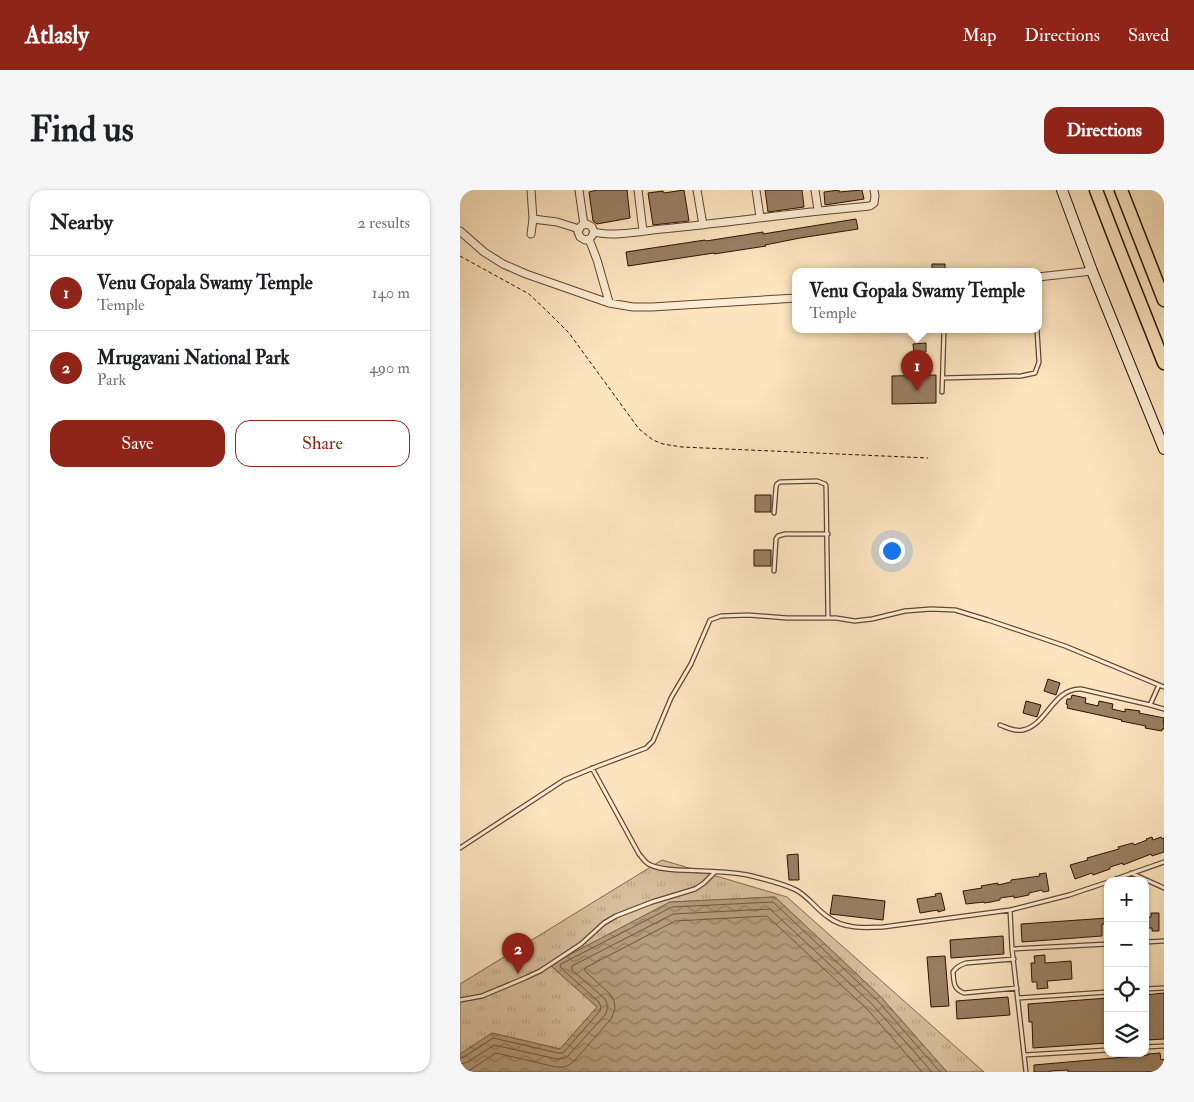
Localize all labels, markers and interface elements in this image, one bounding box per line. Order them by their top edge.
text: Atlasly [25,20,89,51]
text: Map [963,24,996,47]
text: Directions [1024,24,1100,47]
text: Saved [1128,24,1169,47]
button: Directions [1044,107,1164,154]
text: Find us [30,108,134,152]
text: Nearby [50,209,113,236]
text: 2 results [357,213,410,233]
popup [792,268,1042,333]
text: Venu Gopala Swamy Temple [97,271,313,295]
text: Venu Gopala Swamy Temple [809,279,1025,303]
text: 1 [63,283,69,303]
text: 140 m [372,283,410,303]
text: Temple [97,295,145,315]
text: Temple [809,303,857,323]
text: Mrugavani National Park [97,346,290,370]
pin: 1 [901,350,933,391]
text: 2 [62,358,70,378]
text: 490 m [369,358,410,378]
text: Park [97,370,126,390]
button: Save [50,420,225,467]
button: Share [235,420,410,467]
your location [879,538,905,564]
map controls [1104,877,1149,1057]
button: + [1104,877,1149,922]
button: − [1104,922,1149,967]
pin: 2 [502,933,534,974]
button: locate [1104,967,1149,1012]
button: layers [1104,1012,1149,1057]

